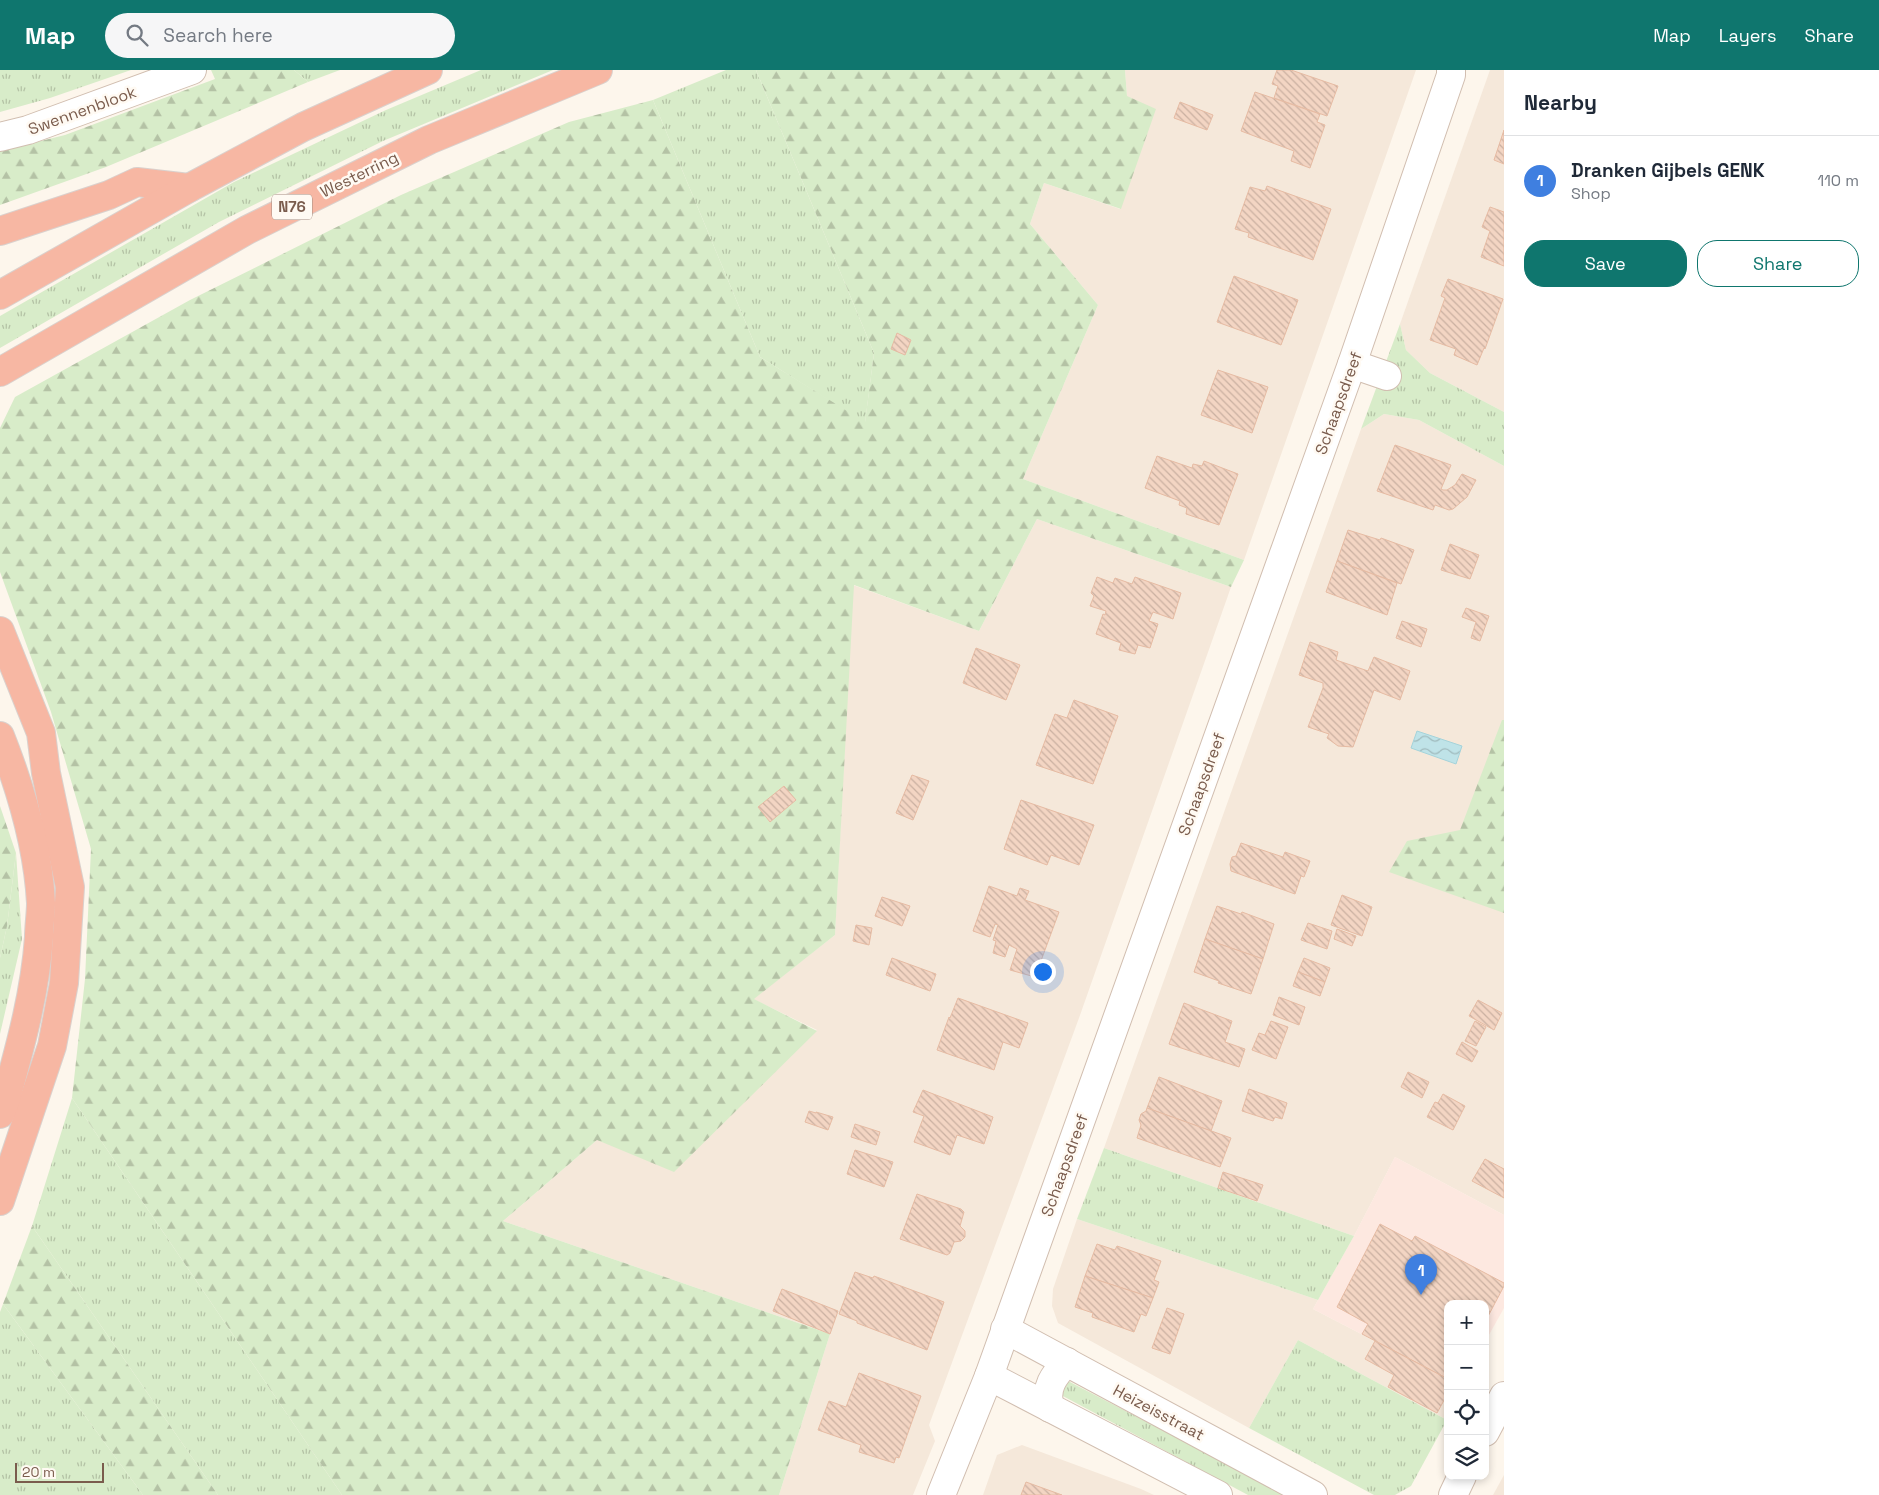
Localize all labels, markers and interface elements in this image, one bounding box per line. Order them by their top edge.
search box [105,13,455,58]
text: Map [25,20,75,51]
icon: search [123,21,151,49]
text: Search here [163,23,273,48]
text: Map [1653,24,1691,47]
text: Layers [1719,24,1776,47]
text: Share [1804,24,1854,47]
street label: Swennenblook [25,81,139,140]
text: Nearby [1524,89,1597,116]
street label: Westerring [317,147,402,202]
text: Dranken Gijbels GENK [1571,158,1765,183]
text: 1 [1536,170,1544,191]
text: 110 m [1817,170,1859,191]
text: Shop [1571,183,1611,204]
road number: N76 [272,194,312,220]
button: Save [1524,240,1687,287]
button: Share [1697,240,1859,287]
street label: Schaapsdreef [1310,349,1367,458]
street label: Schaapsdreef [1173,730,1230,839]
your location [1030,959,1056,985]
street label: Schaapsdreef [1036,1111,1093,1220]
pin: 1 [1405,1254,1437,1295]
map controls [1444,1300,1489,1480]
button: + [1444,1300,1489,1345]
button: − [1444,1345,1489,1390]
street label: Heizeisstraat [1110,1380,1208,1445]
button: locate [1444,1390,1489,1435]
button: layers [1444,1435,1489,1480]
scale bar [15,1460,104,1483]
text: 20 m [22,1463,55,1481]

